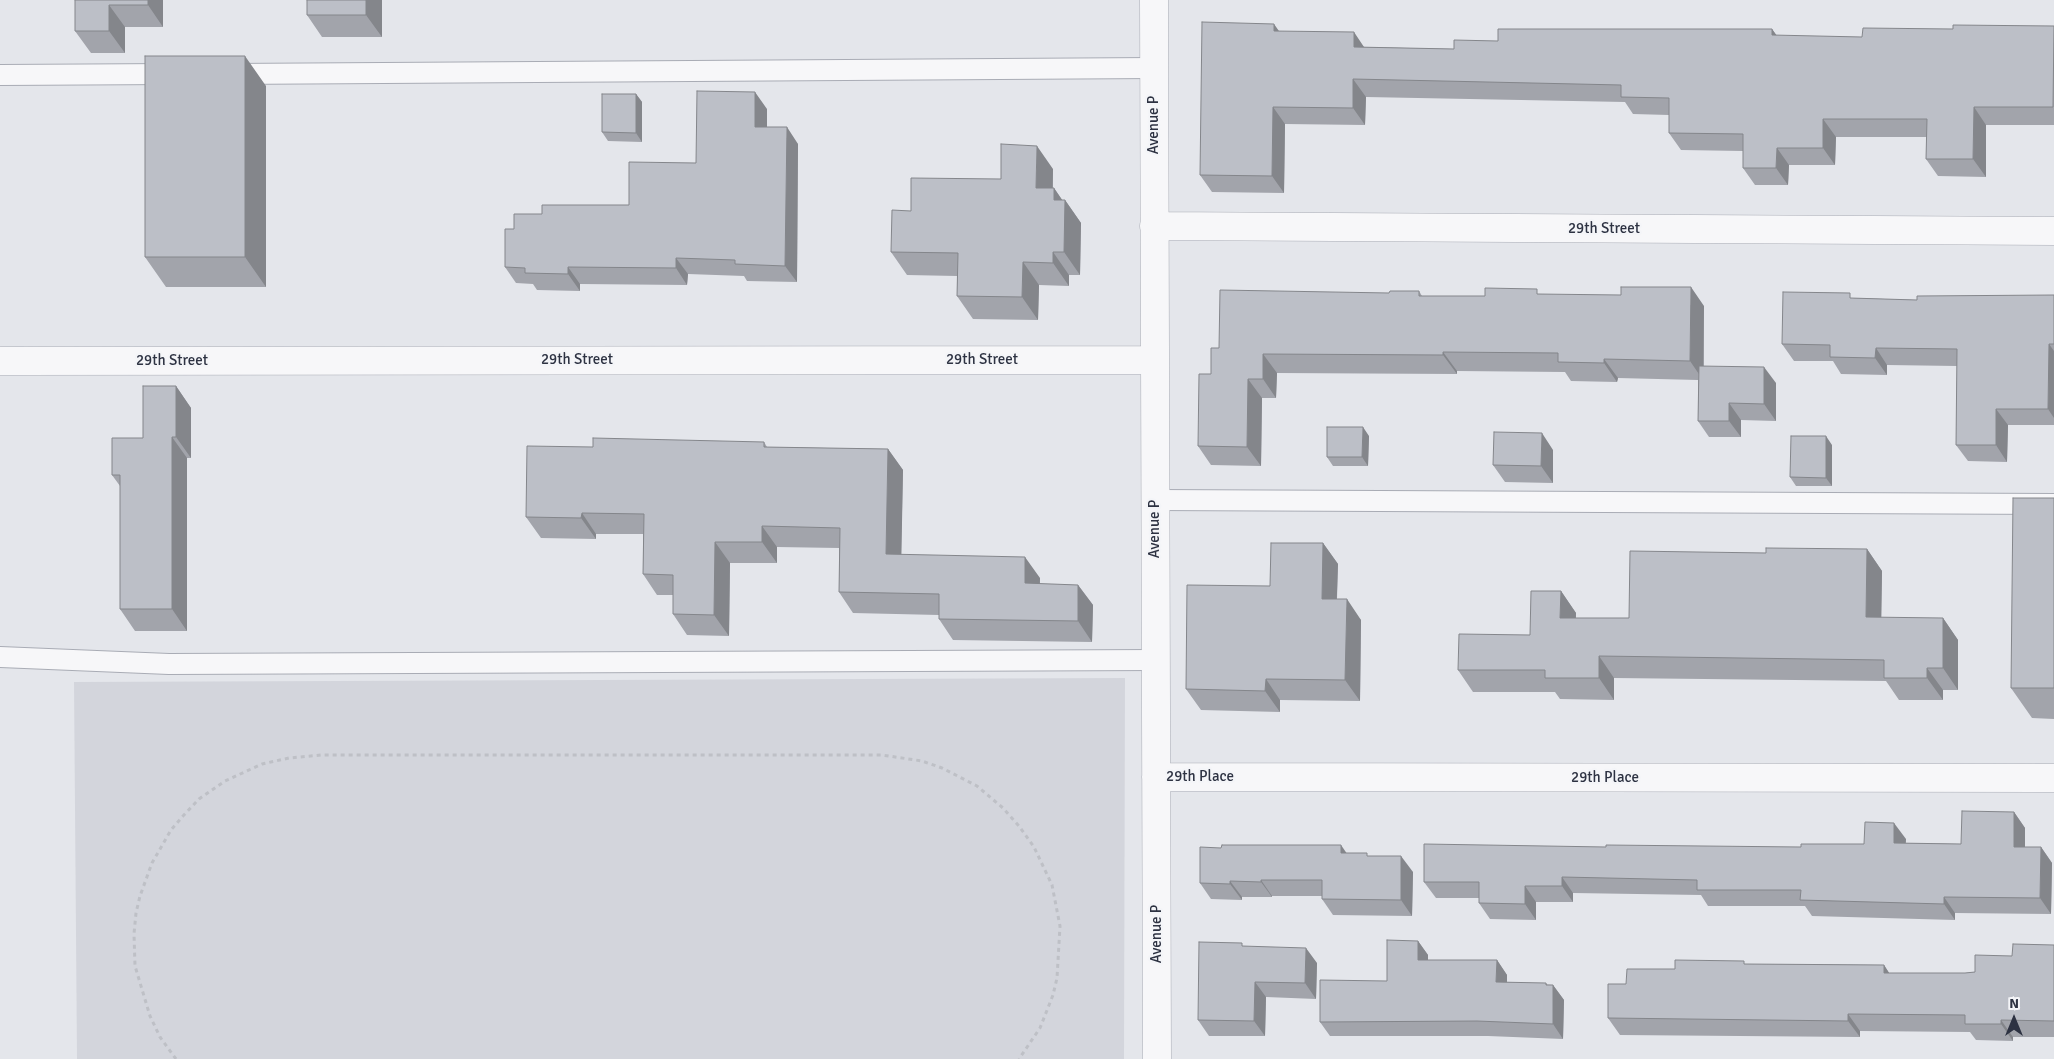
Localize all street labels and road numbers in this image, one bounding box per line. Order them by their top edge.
street label: Avenue P [1145,96,1163,154]
street label: 29th Street [1568,220,1640,238]
street label: 29th Street [541,351,613,369]
street label: 29th Street [946,351,1018,369]
street label: 29th Street [136,352,208,370]
street label: Avenue P [1146,500,1164,558]
street label: 29th Place [1166,768,1234,786]
street label: 29th Place [1571,769,1639,787]
street label: Avenue P [1148,905,1166,963]

